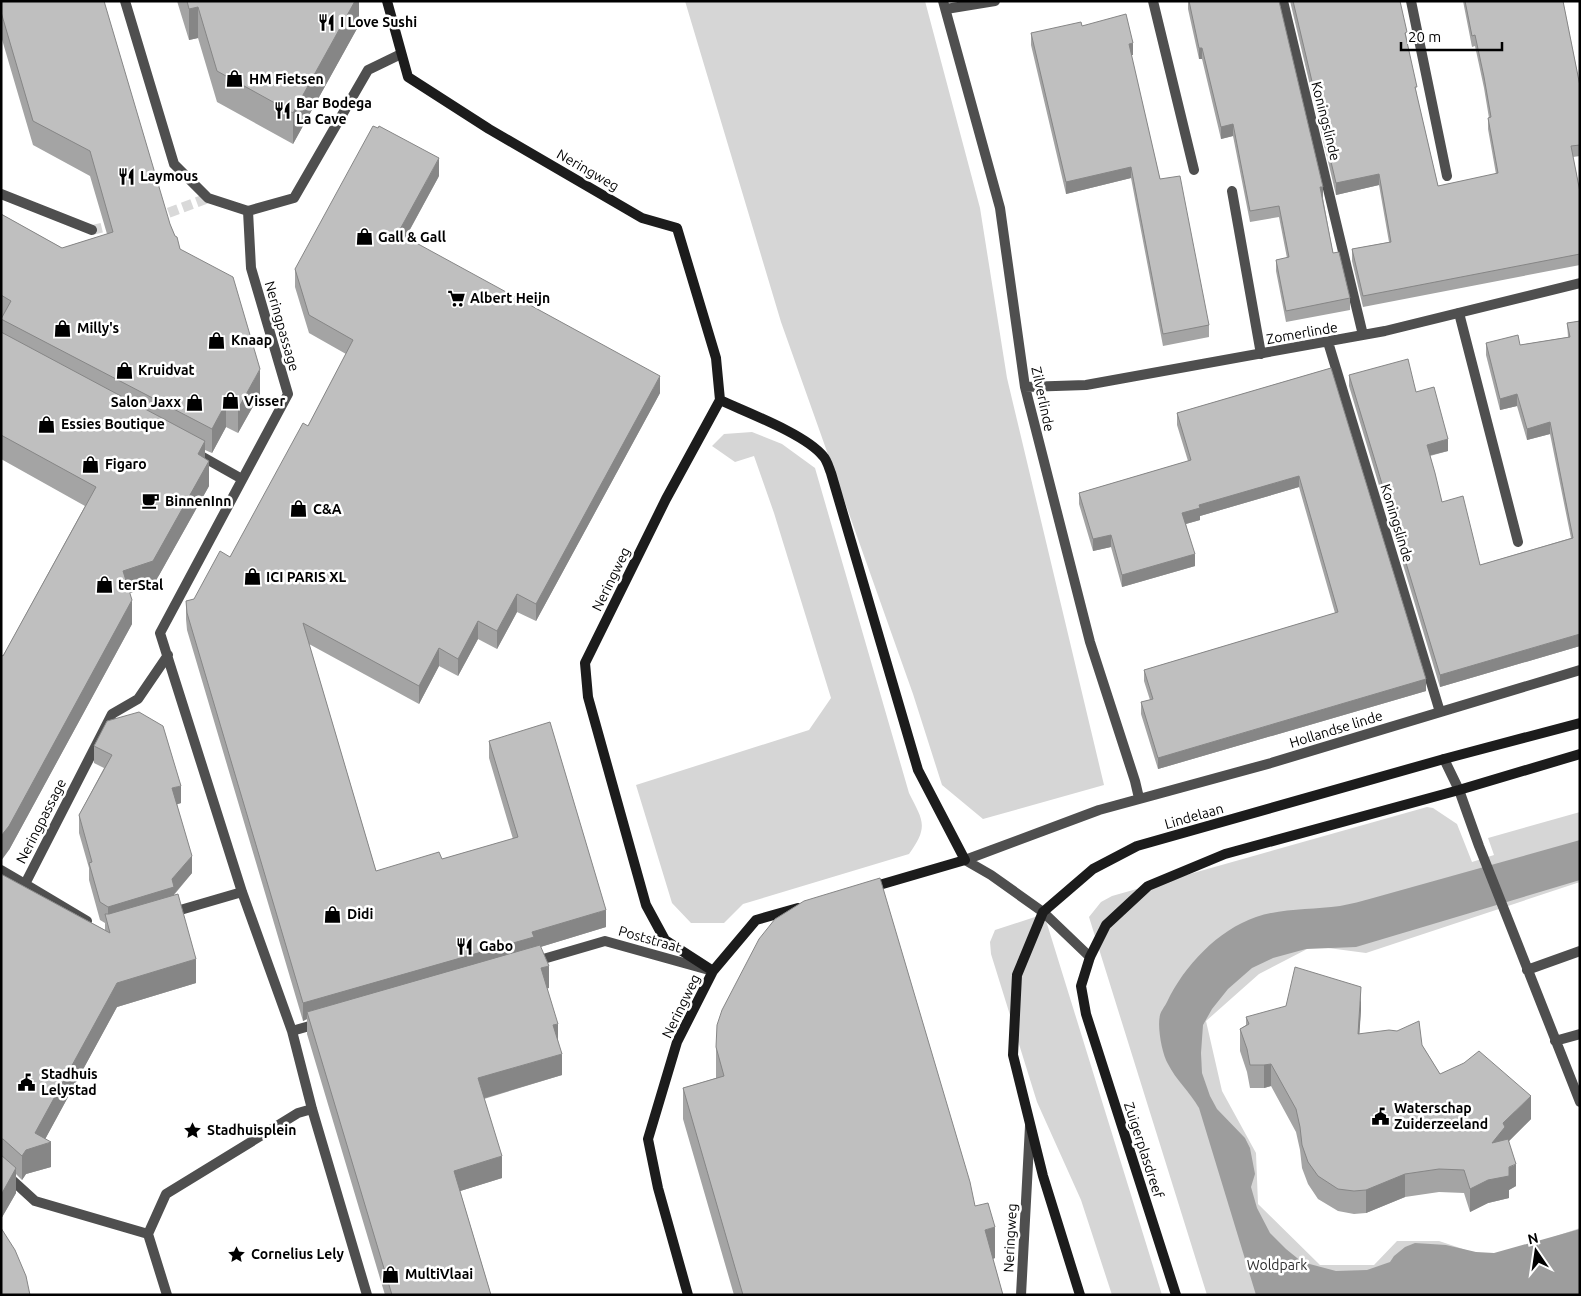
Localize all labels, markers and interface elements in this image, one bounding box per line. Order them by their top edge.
restaurant icon: I Love Sushi [316,12,336,32]
place label: I Love Sushi [340,14,417,30]
scale bar [1401,20,1502,52]
text: 20 m [1408,28,1441,45]
shop icon: HM Fietsen [225,69,245,89]
place label: HM Fietsen [249,71,324,87]
street label: Koningslinde [1308,80,1344,162]
place label: Bar Bodega La Cave [296,95,372,127]
restaurant icon: Bar Bodega La Cave [272,101,292,121]
street label: Neringweg [554,146,622,194]
restaurant icon: Laymous [116,166,136,186]
place label: Laymous [140,168,198,184]
shop icon: Gall & Gall [354,227,374,247]
place label: Gall & Gall [378,229,446,245]
street label: Neringpassage [261,279,303,373]
supermarket icon: Albert Heijn [446,288,466,308]
place label: Albert Heijn [470,290,550,306]
shop icon: Milly's [53,318,73,338]
street label: Zomerlinde [1265,319,1339,347]
place label: Milly's [77,320,120,336]
shop icon: Knaap [207,330,227,350]
place label: Knaap [231,332,272,348]
shop icon: Kruidvat [114,360,134,380]
place label: Kruidvat [138,362,195,378]
street label: Zilverlinde [1028,365,1058,433]
shop icon: Visser [220,391,240,411]
shop icon: Salon Jaxx [185,392,205,412]
place label: Visser [244,393,285,409]
place label: Salon Jaxx [111,394,181,410]
shop icon: Essies Boutique [37,414,57,434]
place label: Essies Boutique [61,416,165,432]
shop icon: Figaro [81,454,101,474]
place label: Figaro [105,456,147,472]
street label: Koningslinde [1378,482,1416,564]
cafe icon: BinnenInn [141,491,161,511]
place label: BinnenInn [165,493,231,509]
shop icon: C&A [289,499,309,519]
place label: C&A [313,501,342,517]
street label: Neringweg [589,544,633,614]
shop icon: ICI PARIS XL [242,567,262,587]
place label: ICI PARIS XL [266,569,346,585]
shop icon: terStal [94,575,114,595]
place label: terStal [118,577,163,593]
street label: Hollandse linde [1287,707,1385,751]
street label: Neringpassage [13,776,69,866]
street label: Lindelaan [1163,800,1225,832]
shop icon: Didi [323,904,343,924]
place label: Didi [347,906,373,922]
street label: Poststraat [617,922,684,956]
restaurant icon: Gabo [455,936,475,956]
place label: Gabo [479,938,513,954]
street label: Neringweg [659,971,703,1041]
place label: Stadhuis Lelystad [41,1066,98,1098]
public building icon: Stadhuis Lelystad [17,1072,37,1092]
street label: Zuigerplasdreef [1121,1100,1167,1201]
place label: Waterschap Zuiderzeeland [1394,1100,1488,1132]
public building icon: Waterschap Zuiderzeeland [1370,1106,1390,1126]
place icon: Stadhuisplein [183,1120,203,1140]
place label: Stadhuisplein [207,1122,296,1138]
street label: Neringweg [1000,1203,1020,1273]
north arrow [1511,1226,1561,1276]
text: N [1526,1229,1540,1247]
place icon: Cornelius Lely [227,1244,247,1264]
place label: Cornelius Lely [251,1246,344,1262]
park label: Woldpark [1247,1257,1307,1273]
shop icon: MultiVlaai [381,1264,401,1284]
place label: MultiVlaai [405,1266,473,1282]

